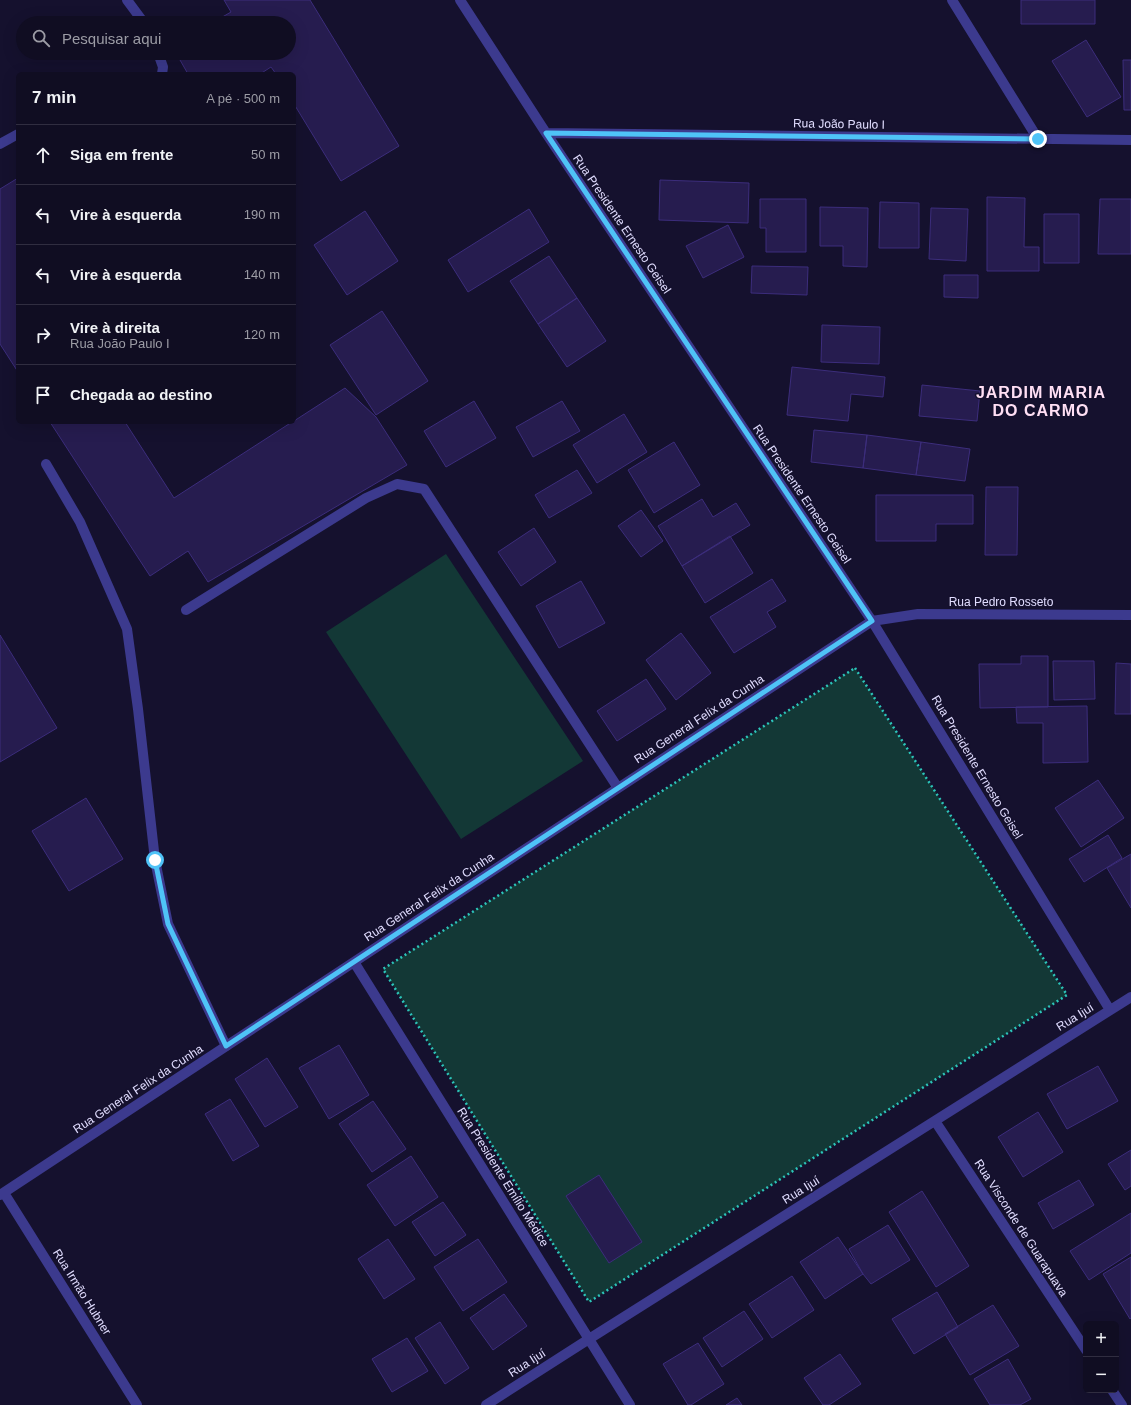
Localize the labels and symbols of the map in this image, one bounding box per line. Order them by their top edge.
street label: Rua João Paulo I [793,116,885,132]
route end [1029,130,1047,148]
street label: Rua Presidente Ernesto Geisel [570,152,674,296]
district label: JARDIM MARIA DO CARMO [976,384,1106,419]
street label: Rua Presidente Ernesto Geisel [750,422,854,566]
street label: Rua Pedro Rosseto [949,595,1054,609]
street label: Rua General Felix da Cunha [631,672,767,766]
street label: Rua Presidente Ernesto Geisel [929,693,1025,841]
street label: Rua General Felix da Cunha [361,850,497,944]
route start [146,851,164,869]
street label: Rua Ijuí [1054,1000,1097,1034]
street label: Rua General Felix da Cunha [70,1042,206,1136]
street label: Rua Presidente Emílio Médice [454,1105,552,1249]
street label: Rua Visconde de Guarapuava [971,1157,1071,1299]
street label: Rua Ijuí [780,1173,823,1207]
street label: Rua Irmão Hubner [50,1246,114,1338]
street label: Rua Ijuí [506,1346,549,1380]

